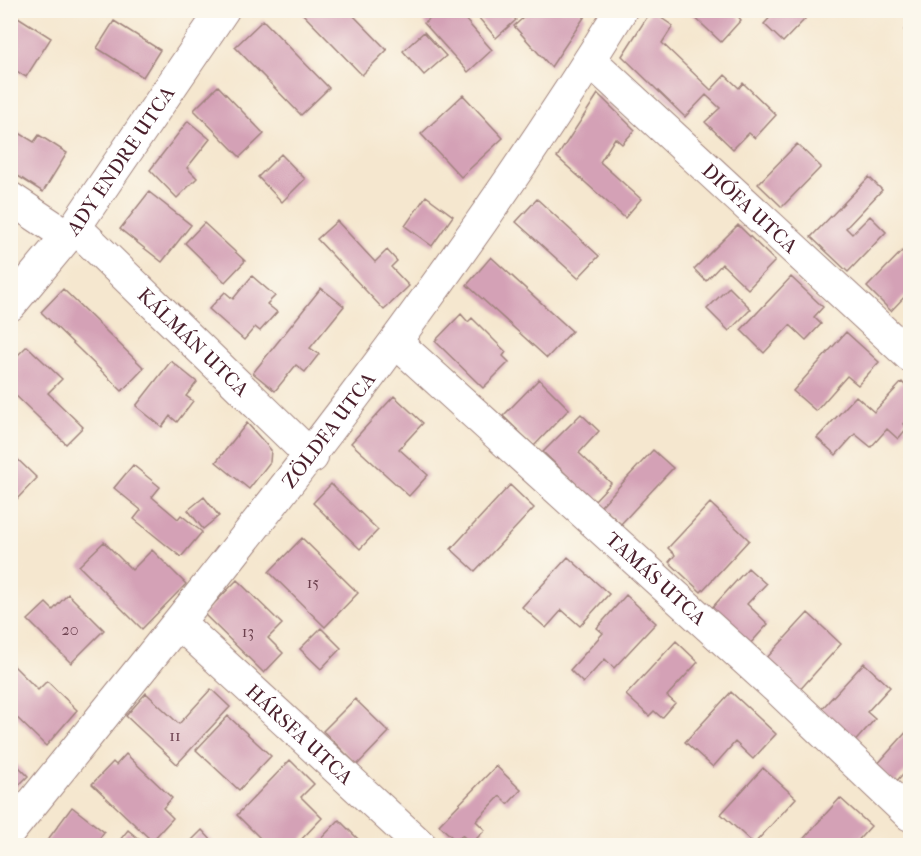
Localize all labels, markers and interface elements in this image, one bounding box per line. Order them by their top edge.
street label: ADY ENDRE UTCA [62,81,180,241]
street label: DIÓFA UTCA [697,159,803,259]
street label: KÁLMÁN UTCA [133,283,254,402]
street label: ZÖLDFA UTCA [277,367,381,493]
street label: TAMÁS UTCA [601,527,711,631]
house number: 15 [307,573,319,592]
house number: 20 [61,620,79,639]
house number: 13 [242,622,254,641]
street label: HÁRSFA UTCA [241,680,358,790]
house number: 11 [169,726,181,745]

